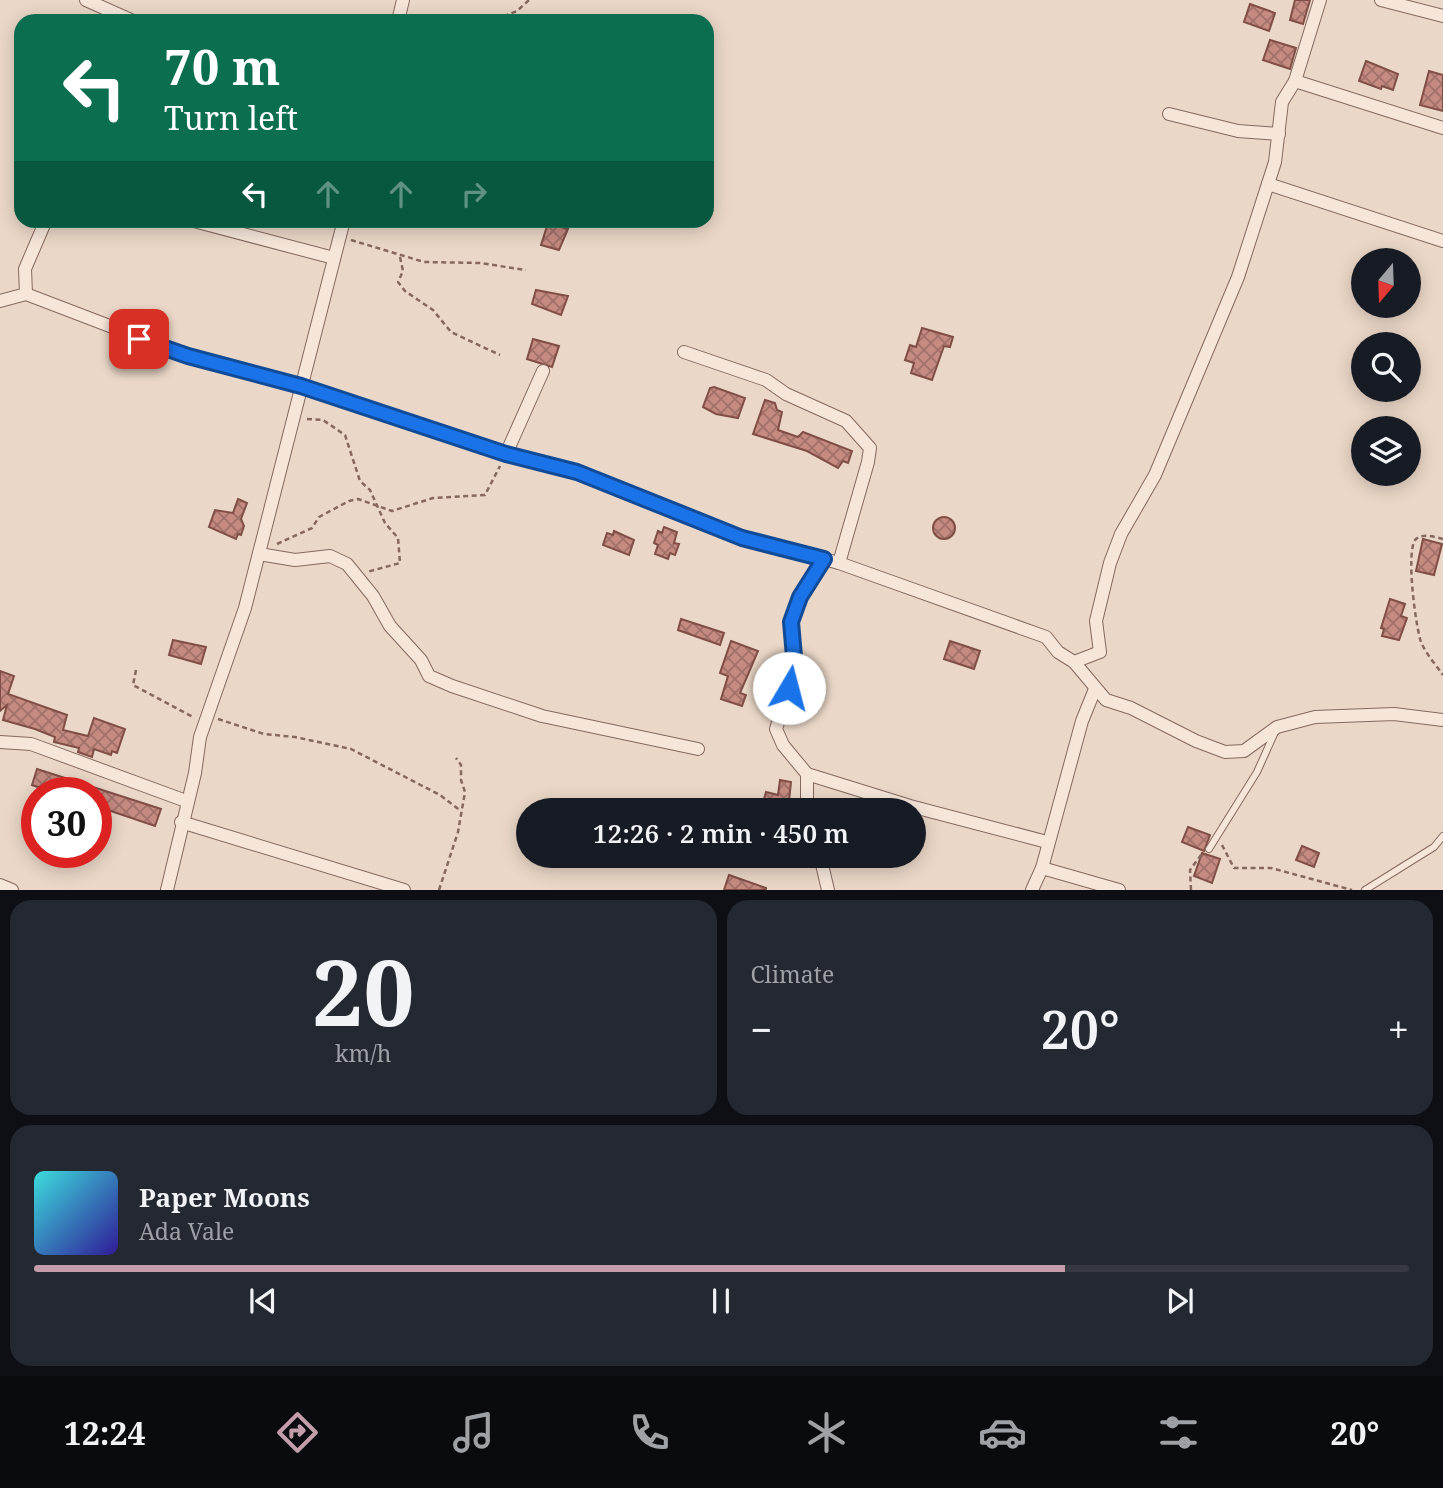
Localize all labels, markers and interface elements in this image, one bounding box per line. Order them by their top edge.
text: 70 m [164,33,280,99]
icon: left [49,42,140,133]
text: Turn left [164,96,298,139]
icon: left [236,175,274,213]
icon: ahead [309,175,347,213]
icon: ahead [382,175,420,213]
icon: right [455,175,493,213]
north arrow [1351,248,1421,318]
map controls [1351,248,1421,486]
pin [109,309,169,369]
icon: arrive [120,320,158,358]
button: search [1351,332,1421,402]
button: layers [1351,416,1421,486]
position arrow [752,651,826,725]
speed limit sign: 30 [21,777,112,868]
text: 12:26 · 2 min · 450 m [593,815,849,851]
text: 20 [312,929,415,1053]
text: Climate [751,958,834,990]
text: 20° [1040,993,1120,1064]
text: − [751,1003,773,1055]
text: + [1388,1003,1409,1055]
text: km/h [335,1037,391,1069]
text: Paper Moons [139,1179,310,1215]
text: Ada Vale [139,1215,234,1247]
icon: previous [244,1282,282,1320]
icon: pause [702,1282,740,1320]
icon: next [1161,1282,1199,1320]
icon: directions [273,1408,322,1457]
icon: music [449,1408,498,1457]
icon: phone [625,1408,674,1457]
icon: climate [802,1408,851,1457]
icon: car [978,1408,1027,1457]
icon: filters [1154,1408,1203,1457]
text: 12:24 [64,1411,146,1454]
text: 20° [1330,1411,1379,1454]

